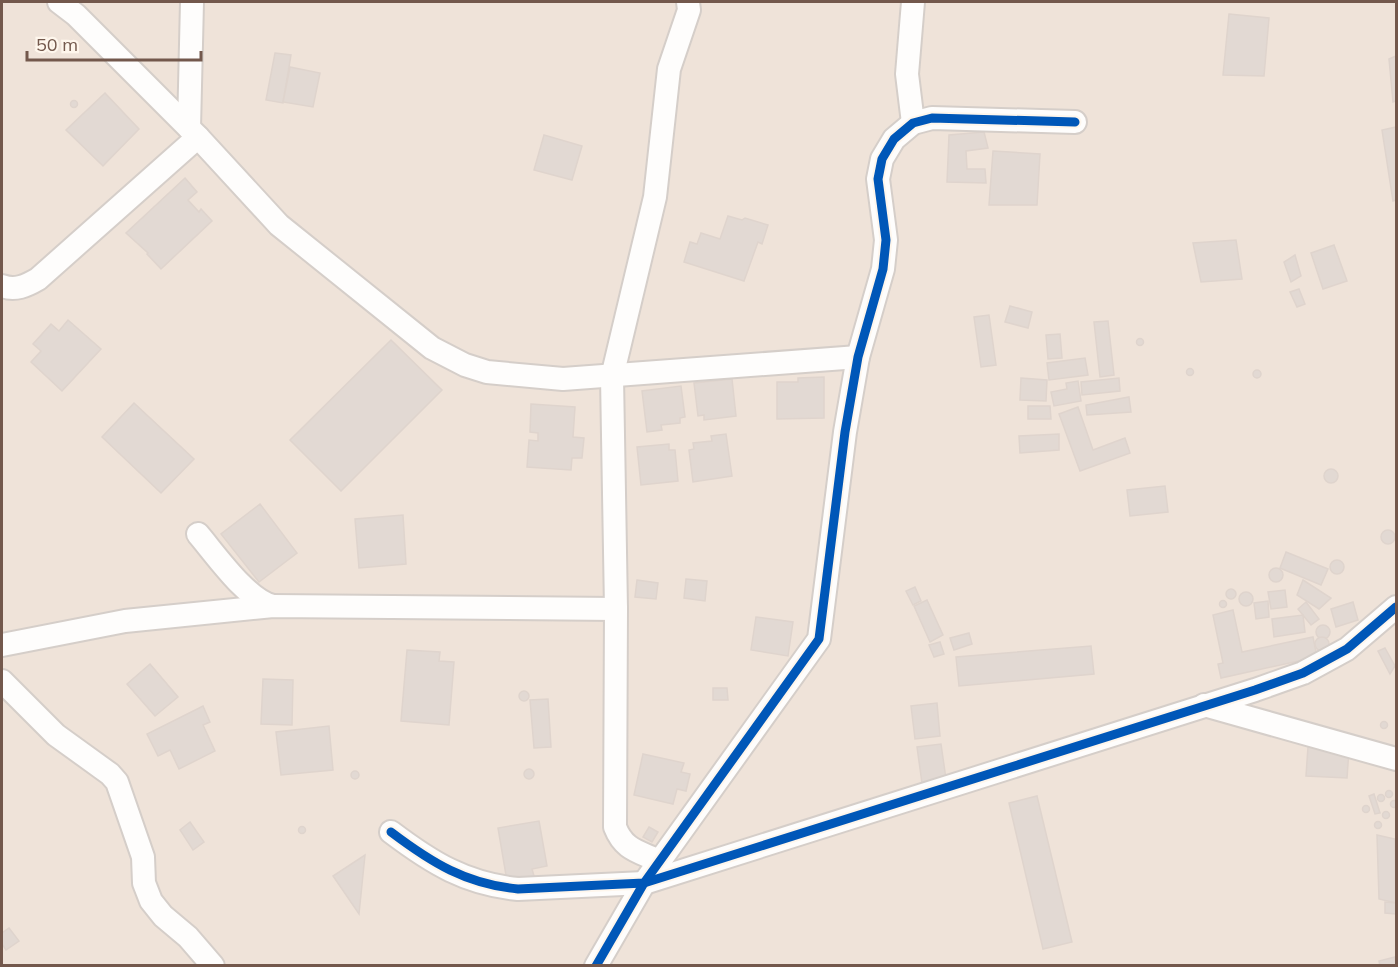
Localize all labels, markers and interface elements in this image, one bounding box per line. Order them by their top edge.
scale bar [27,24,201,62]
text: 50 m [36,33,78,56]

